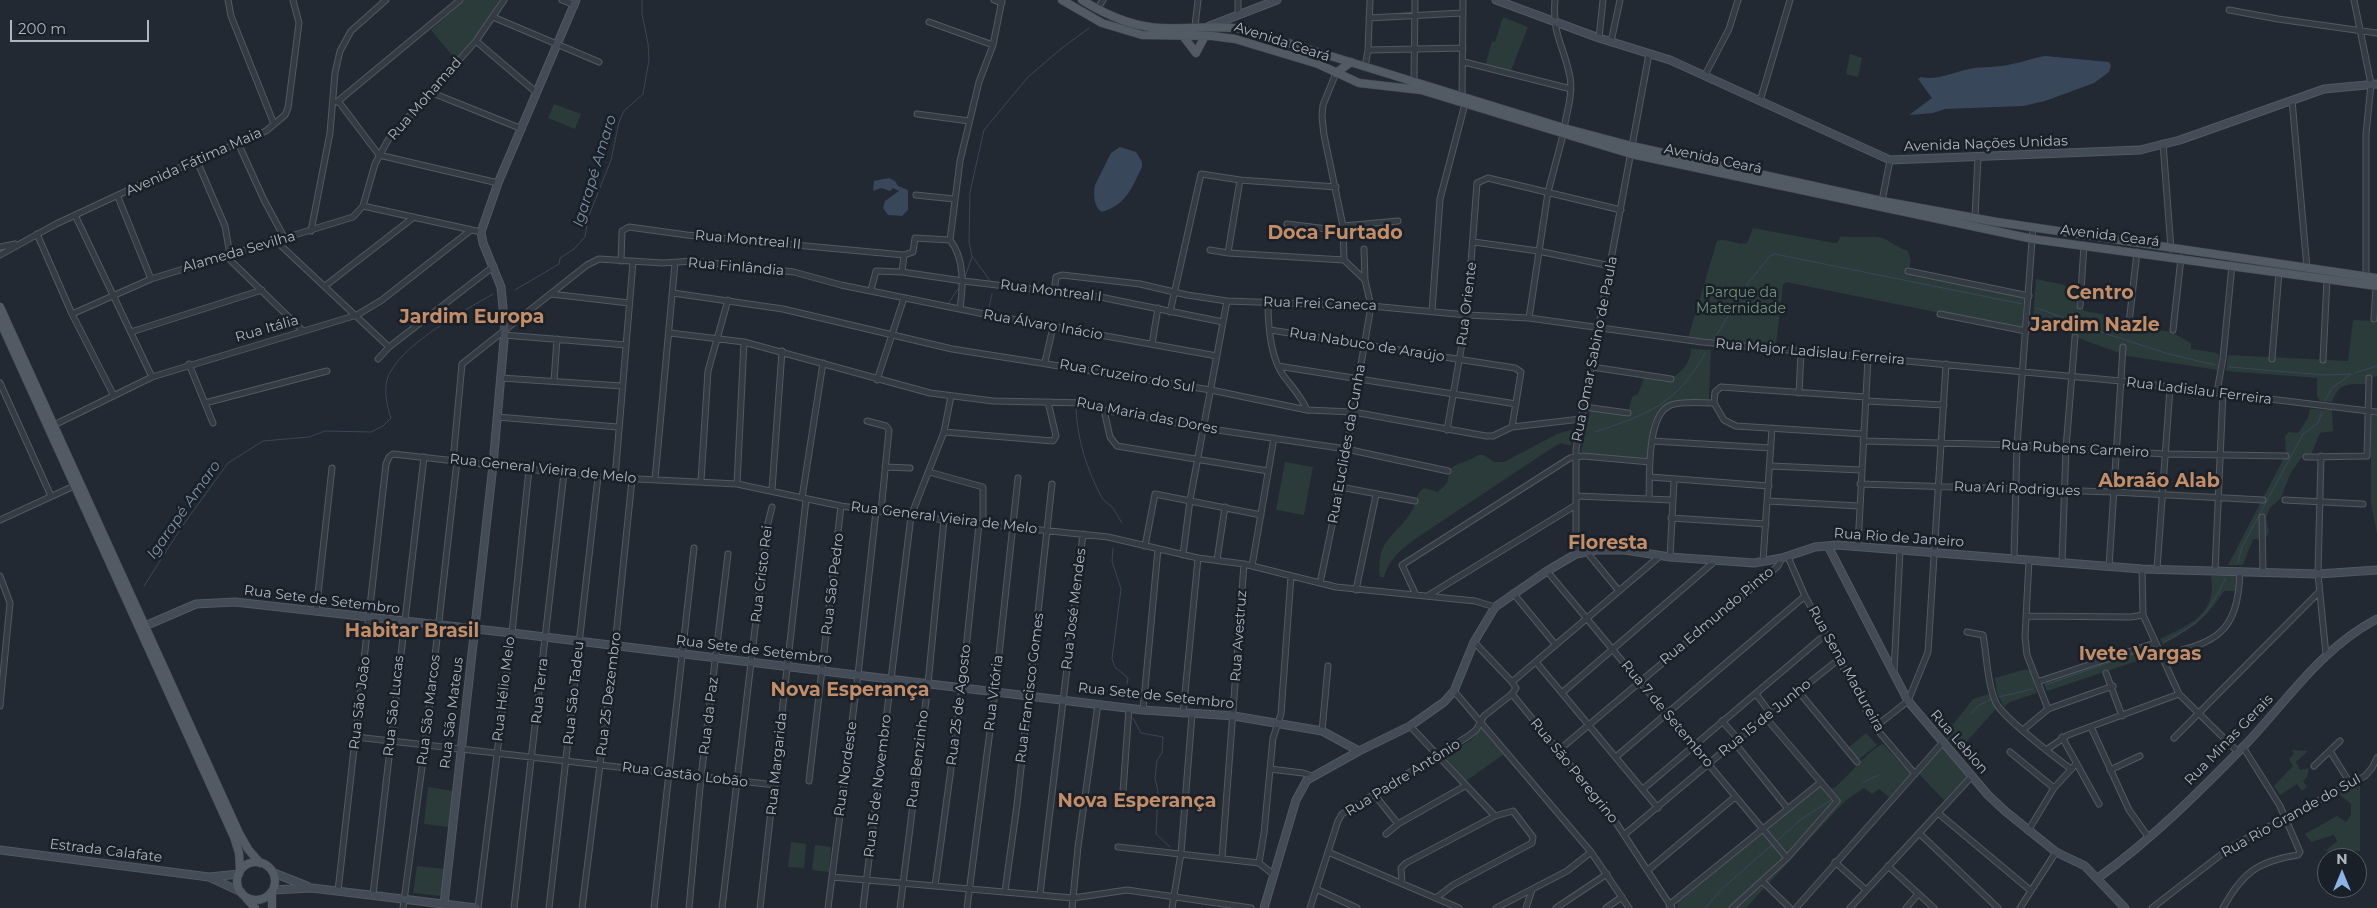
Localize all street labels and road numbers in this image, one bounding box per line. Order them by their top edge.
street label: Avenida Ceará [1232,19,1332,65]
street label: Rua Mohamad [385,54,465,144]
street label: Avenida Fátima Maia [123,124,265,200]
street label: Avenida Nações Unidas [1904,133,2068,155]
street label: Avenida Ceará [1663,140,1763,178]
street label: Avenida Ceará [2060,222,2160,250]
street label: Rua Montreal II [694,227,802,253]
street label: Alameda Sevilha [181,228,297,276]
street label: Rua Finlândia [687,254,785,280]
street label: Rua Omar Sabino de Paula [1569,255,1621,443]
street label: Rua Oriente [1454,261,1480,347]
street label: Rua Montreal I [999,276,1103,306]
street label: Rua Frei Caneca [1263,294,1377,314]
street label: Rua Álvaro Inácio [982,306,1104,344]
street label: Rua Itália [233,312,301,346]
street label: Rua Nabuco de Araújo [1288,324,1446,366]
street label: Rua Major Ladislau Ferreira [1715,335,1905,369]
street label: Rua Cruzeiro do Sul [1058,356,1196,396]
street label: Rua Euclides da Cunha [1325,363,1369,525]
street label: Rua Ladislau Ferreira [2125,374,2273,408]
street label: Rua Maria das Dores [1075,394,1219,438]
street label: Rua Rubens Carneiro [2000,437,2150,461]
street label: Rua General Vieira de Melo [449,451,637,487]
street label: Rua Ari Rodrigues [1954,478,2080,500]
street label: Rua General Vieira de Melo [850,498,1038,538]
street label: Rua Cristo Rei [748,524,776,624]
street label: Rua Rio de Janeiro [1833,525,1965,551]
street label: Rua São Pedro [818,532,848,636]
street label: Rua José Mendes [1058,547,1090,671]
street label: Rua Edmundo Pinto [1657,563,1777,669]
street label: Rua Sete de Setembro [243,582,401,618]
street label: Rua Avestruz [1227,590,1251,682]
street label: Rua Sena Madureira [1804,603,1888,735]
street label: Rua Francisco Gomes [1012,612,1048,764]
street label: Rua 25 Dezembro [593,631,625,757]
street label: Rua Sete de Setembro [675,632,833,668]
street label: Rua Hélio Melo [489,636,519,742]
street label: Rua São Tadeu [560,640,588,746]
street label: Rua 25 de Agosto [943,643,975,767]
street label: Rua São Marcos [414,654,444,766]
street label: Rua Vitória [981,654,1007,732]
street label: Rua São Lucas [380,655,408,757]
street label: Rua São João [346,656,374,750]
street label: Rua São Mateus [437,656,467,770]
street label: Rua Terra [528,657,552,725]
street label: Rua 7 de Setembro [1617,657,1717,771]
street label: Rua da Paz [696,676,722,756]
street label: Rua 15 de Junho [1715,676,1815,760]
street label: Rua Sete de Setembro [1077,679,1235,713]
street label: Rua Minas Gerais [2181,691,2277,789]
street label: Rua Leblon [1927,706,1991,778]
street label: Rua Benzinho [904,709,932,809]
street label: Rua Margarida [763,712,791,816]
street label: Rua 15 de Novembro [861,713,895,859]
street label: Rua São Peregrino [1527,715,1621,827]
street label: Rua Nordeste [831,720,861,818]
street label: Rua Padre Antônio [1342,736,1464,820]
street label: Rua Gastão Lobão [621,759,749,791]
street label: Rua Rio Grande do Sul [2218,771,2364,861]
street label: Estrada Calafate [49,836,163,866]

